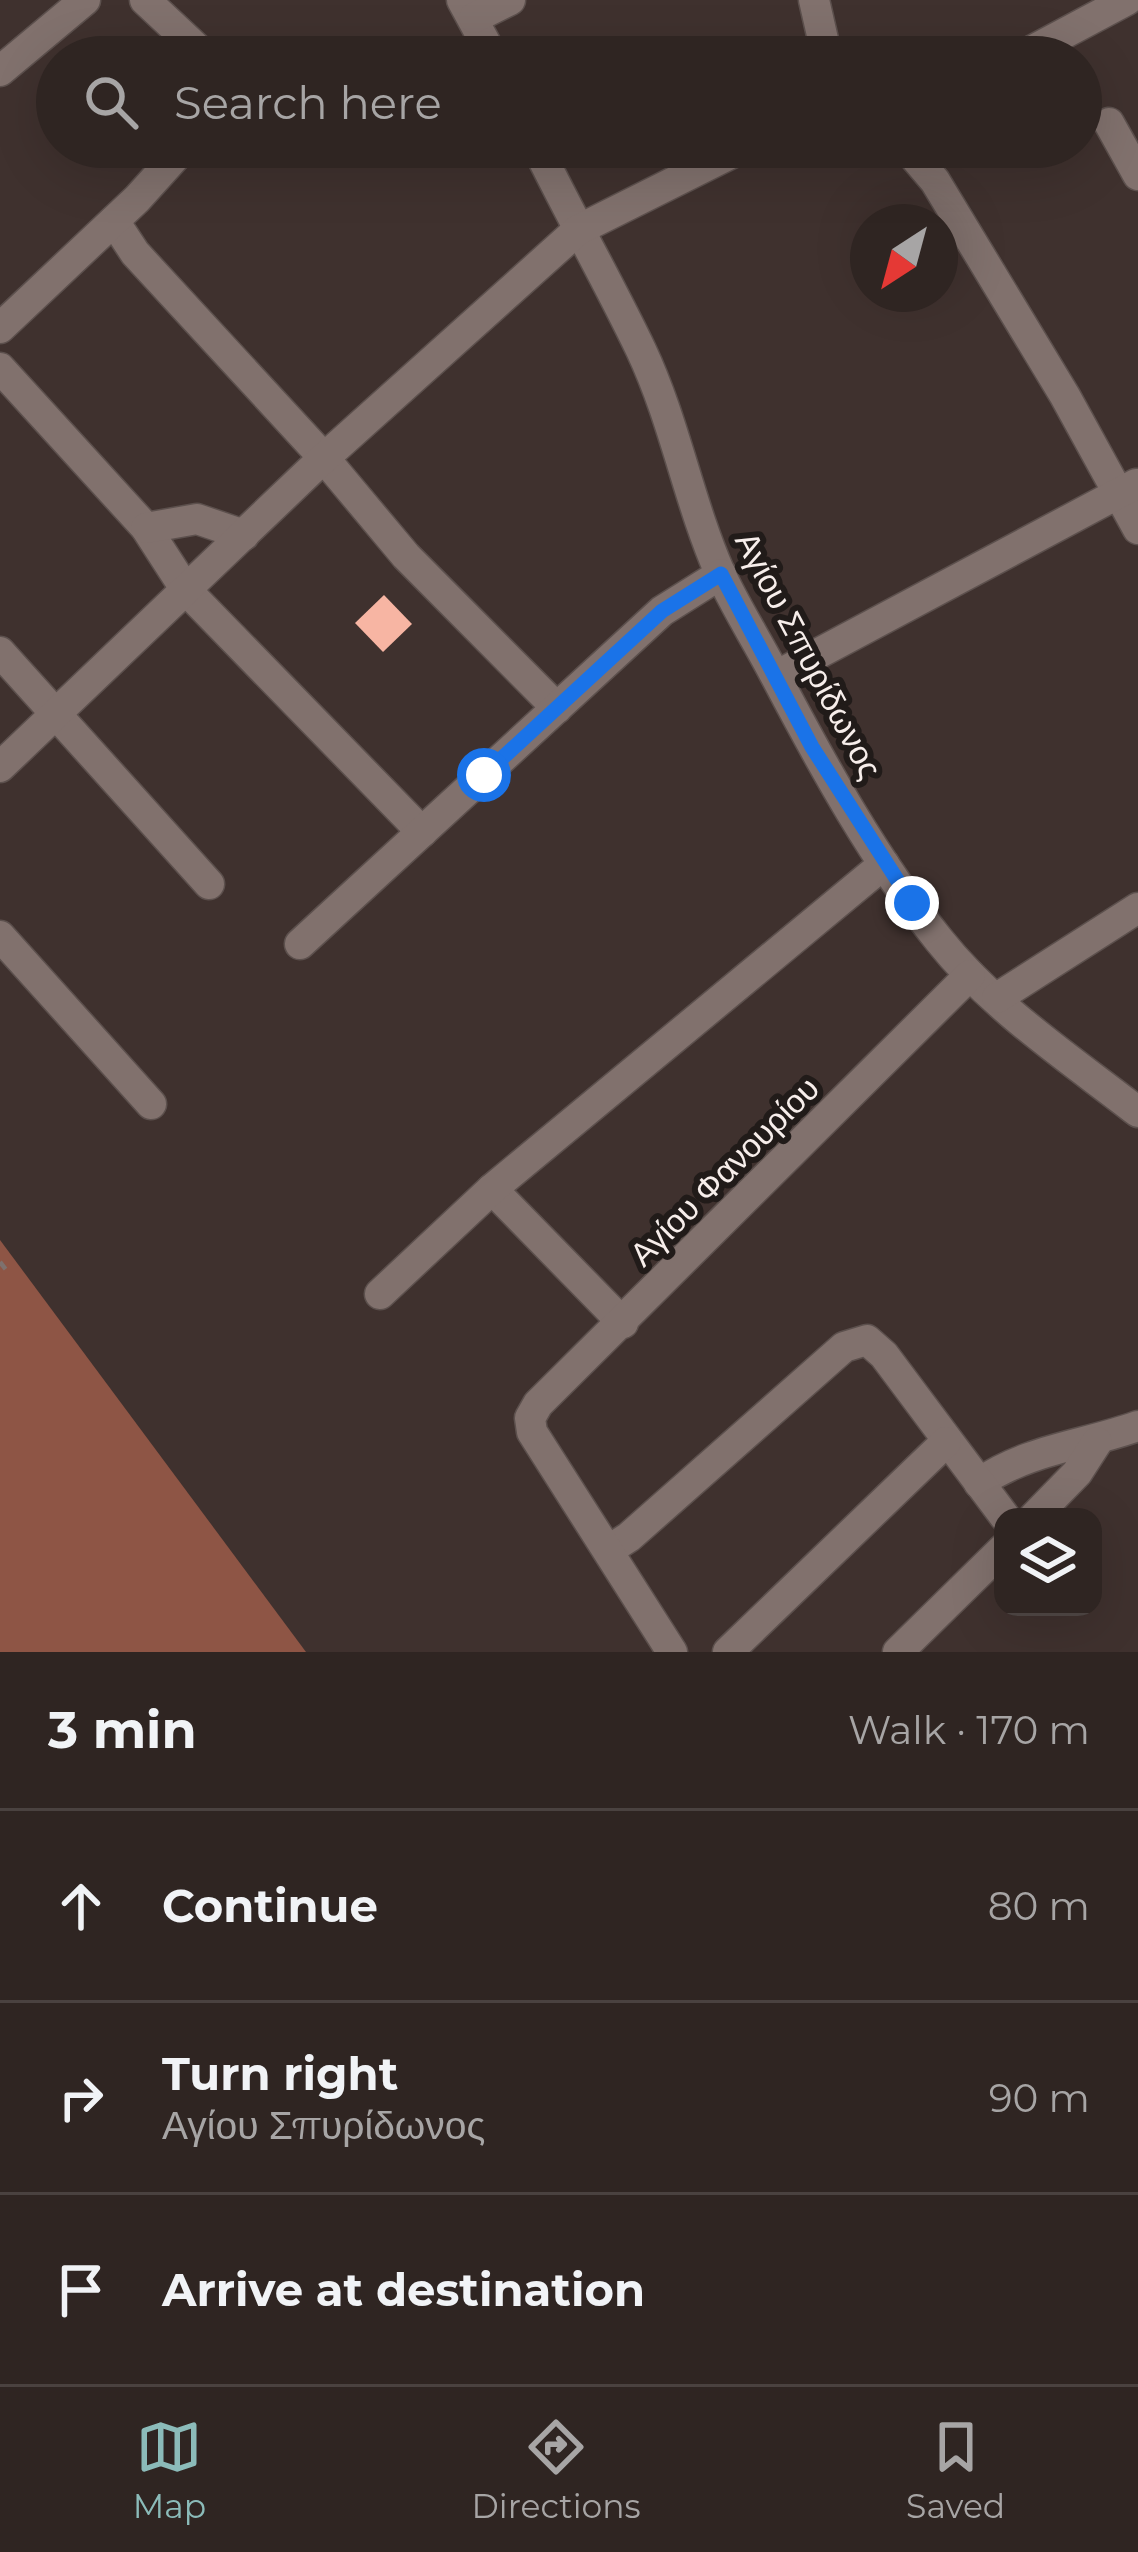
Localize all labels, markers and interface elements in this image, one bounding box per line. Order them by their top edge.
search box [36,36,1102,168]
icon: search [78,69,144,135]
text: Search here [174,75,442,130]
north arrow [850,204,958,312]
street label: Αγίου Σπυρίδωνος [727,525,891,785]
route start [457,748,511,802]
route end [885,876,939,930]
street label: Αγίου Φανουρίου [621,1068,827,1274]
map controls [994,1508,1102,1616]
button: layers [994,1508,1102,1616]
text: 3 min [48,1699,197,1761]
text: Walk · 170 m [848,1706,1090,1754]
icon: ahead [48,1873,114,1939]
text: Continue [162,1878,378,1933]
text: 80 m [988,1882,1090,1930]
text: Turn right [162,2046,398,2101]
icon: right [48,2065,114,2131]
text: 90 m [989,2074,1090,2122]
text: Αγίου Σπυρίδωνος [162,2101,485,2149]
icon: arrive [48,2257,114,2323]
text: Arrive at destination [162,2262,645,2317]
tab: Map [133,2414,206,2526]
tab: Directions [472,2414,641,2526]
tab: Saved [906,2414,1005,2526]

